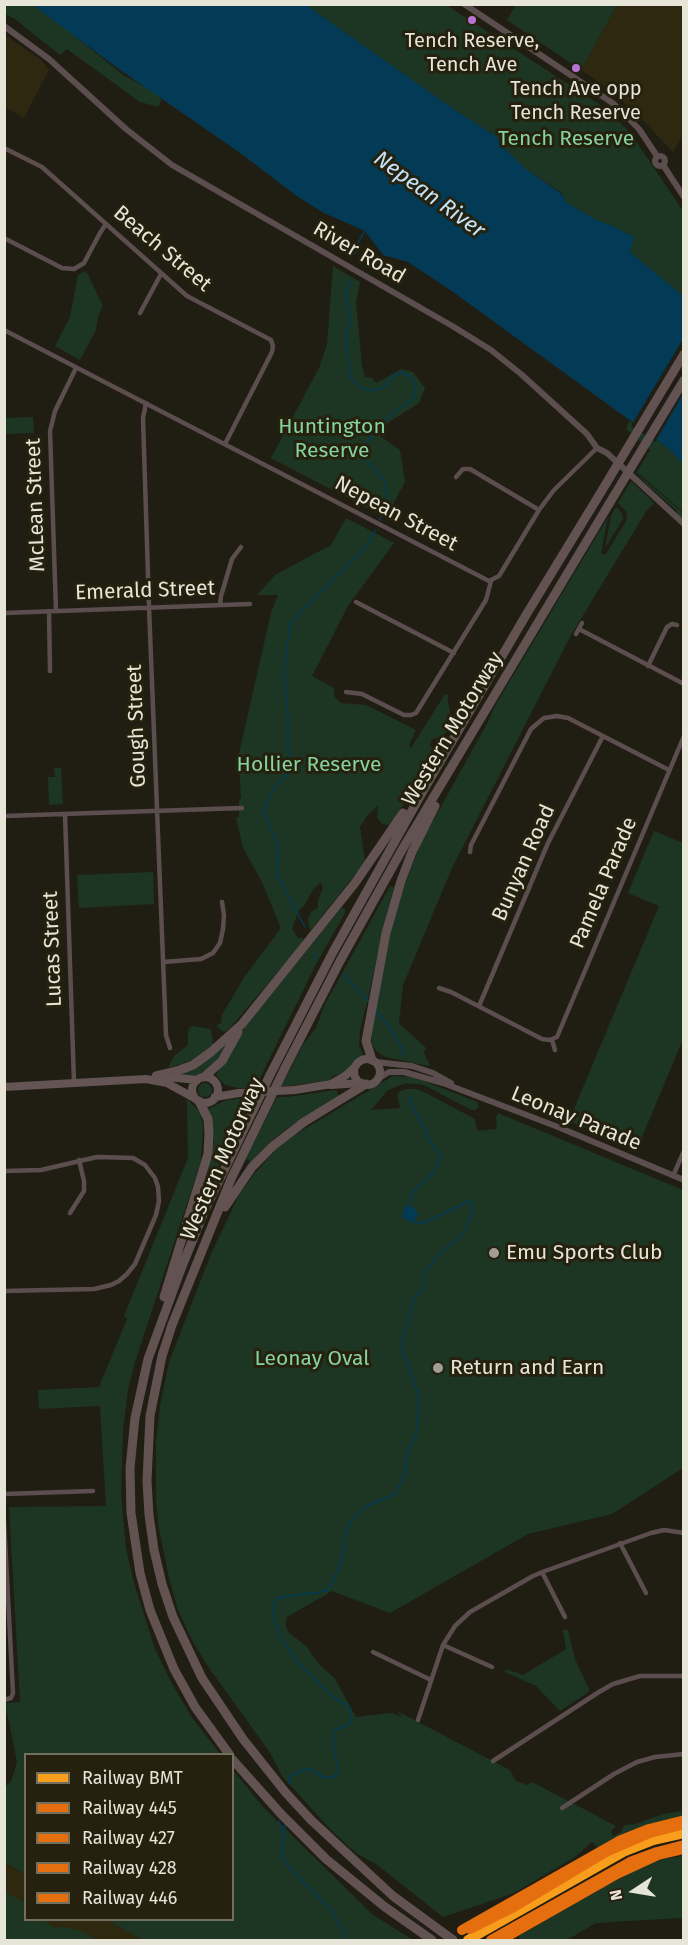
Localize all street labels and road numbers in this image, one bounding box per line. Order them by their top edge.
street label: Beach Street [108,201,216,297]
street label: River Road [308,216,410,290]
street label: McLean Street [21,438,51,572]
street label: Nepean Street [330,471,462,557]
street label: Emerald Street [75,576,215,606]
street label: Western Motorway [397,647,509,811]
street label: Gough Street [122,664,152,788]
street label: Bunyan Road [487,801,561,925]
street label: Pamela Parade [565,814,643,952]
street label: Lucas Street [38,891,68,1007]
street label: Western Motorway [176,1074,270,1244]
street label: Leonay Parade [507,1081,645,1157]

